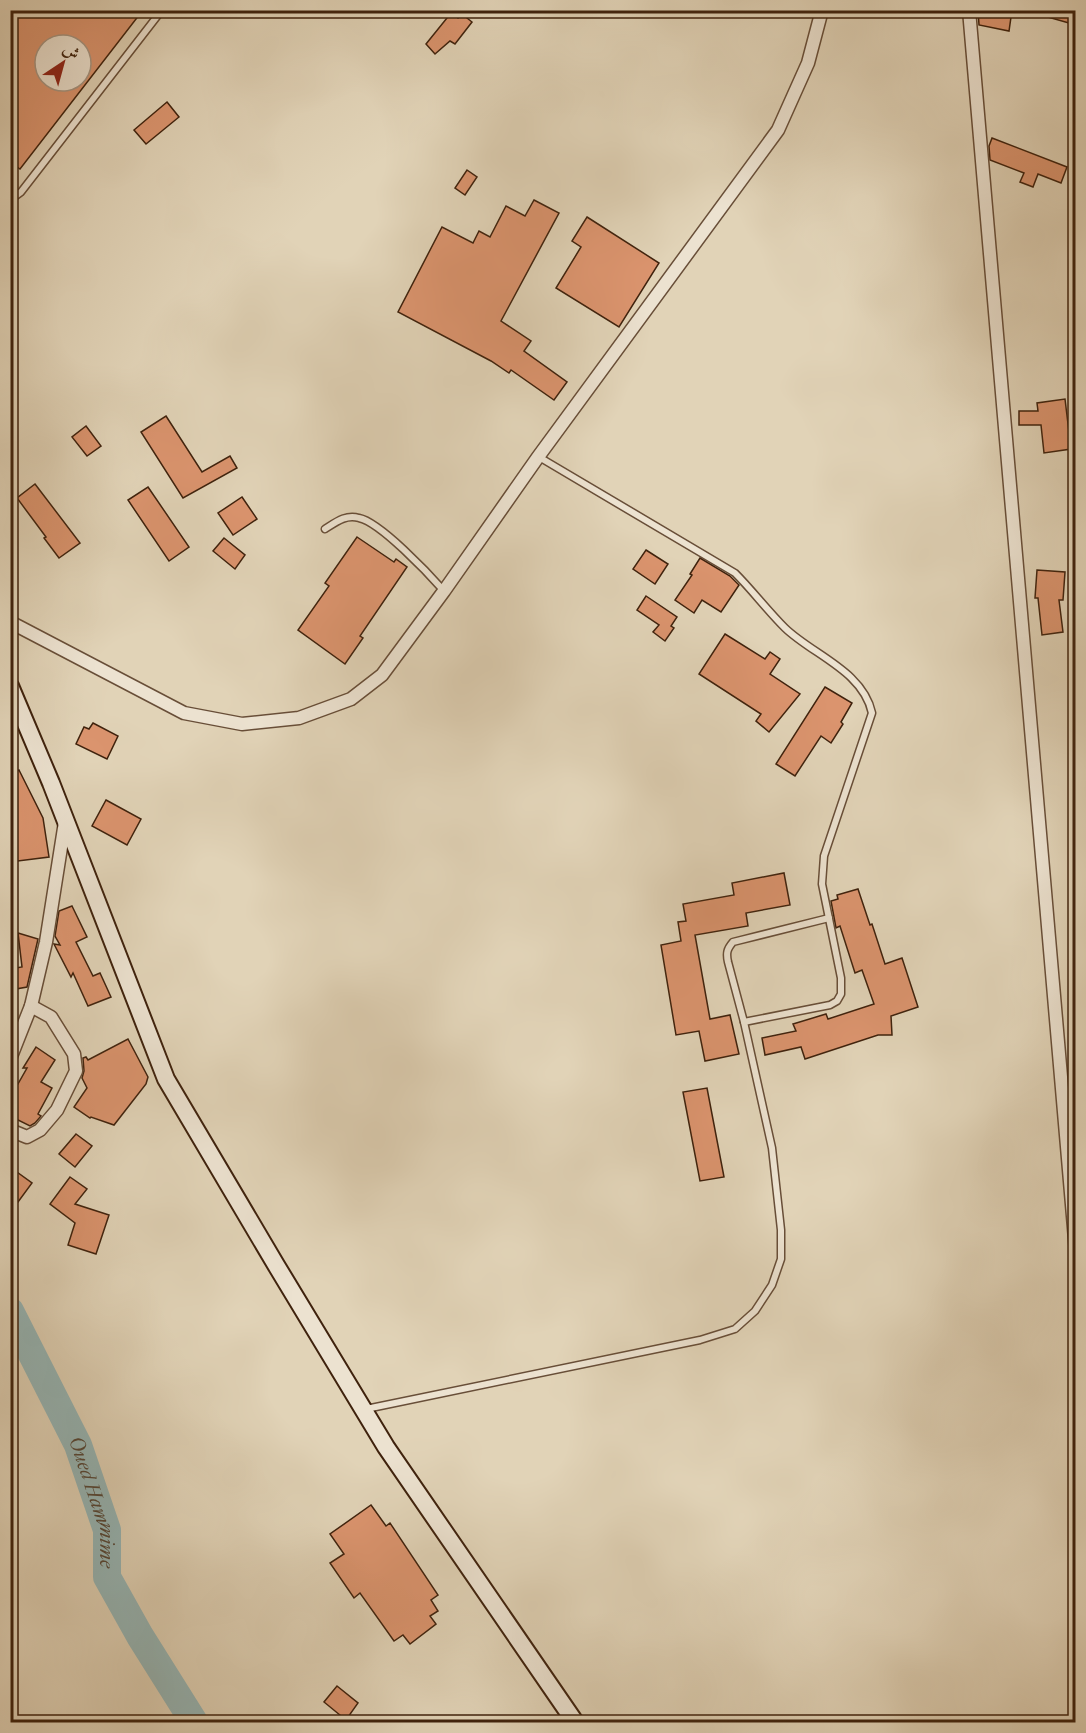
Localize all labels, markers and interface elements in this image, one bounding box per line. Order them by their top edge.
north arrow [33,33,93,93]
text: ش [60,39,84,64]
water label: Oued Hammime [63,1432,118,1569]

